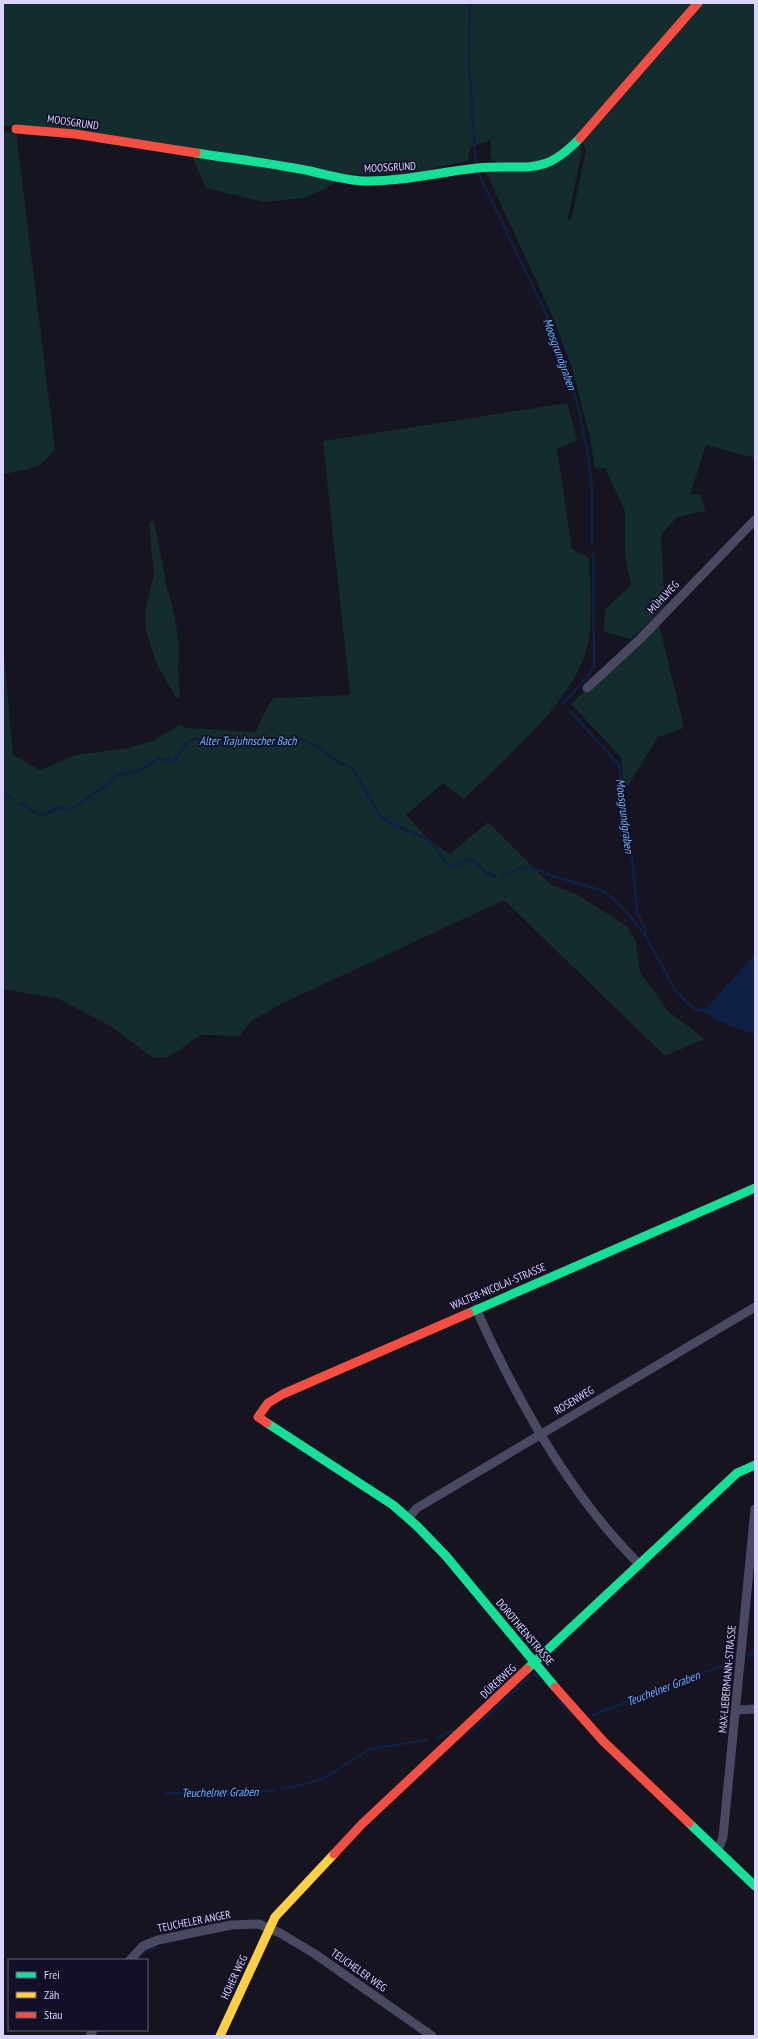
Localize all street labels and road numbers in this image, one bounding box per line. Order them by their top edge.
street label: MOOSGRUND [46,111,100,133]
street label: MOOSGRUND [364,159,417,175]
street label: MÜHLWEG [644,578,682,616]
street label: WALTER-NICOLAI-STRASSE [448,1259,548,1312]
street label: ROSENWEG [552,1383,596,1417]
street label: DOROTHEENSTRASSE [493,1596,557,1668]
street label: MAX-LIEBERMANN-STRASSE [715,1624,739,1734]
street label: DÜRERWEG [477,1661,519,1701]
street label: TEUCHELER ANGER [156,1907,232,1935]
street label: TEUCHELER WEG [328,1946,390,1994]
street label: HOHER WEG [218,1953,250,2001]

